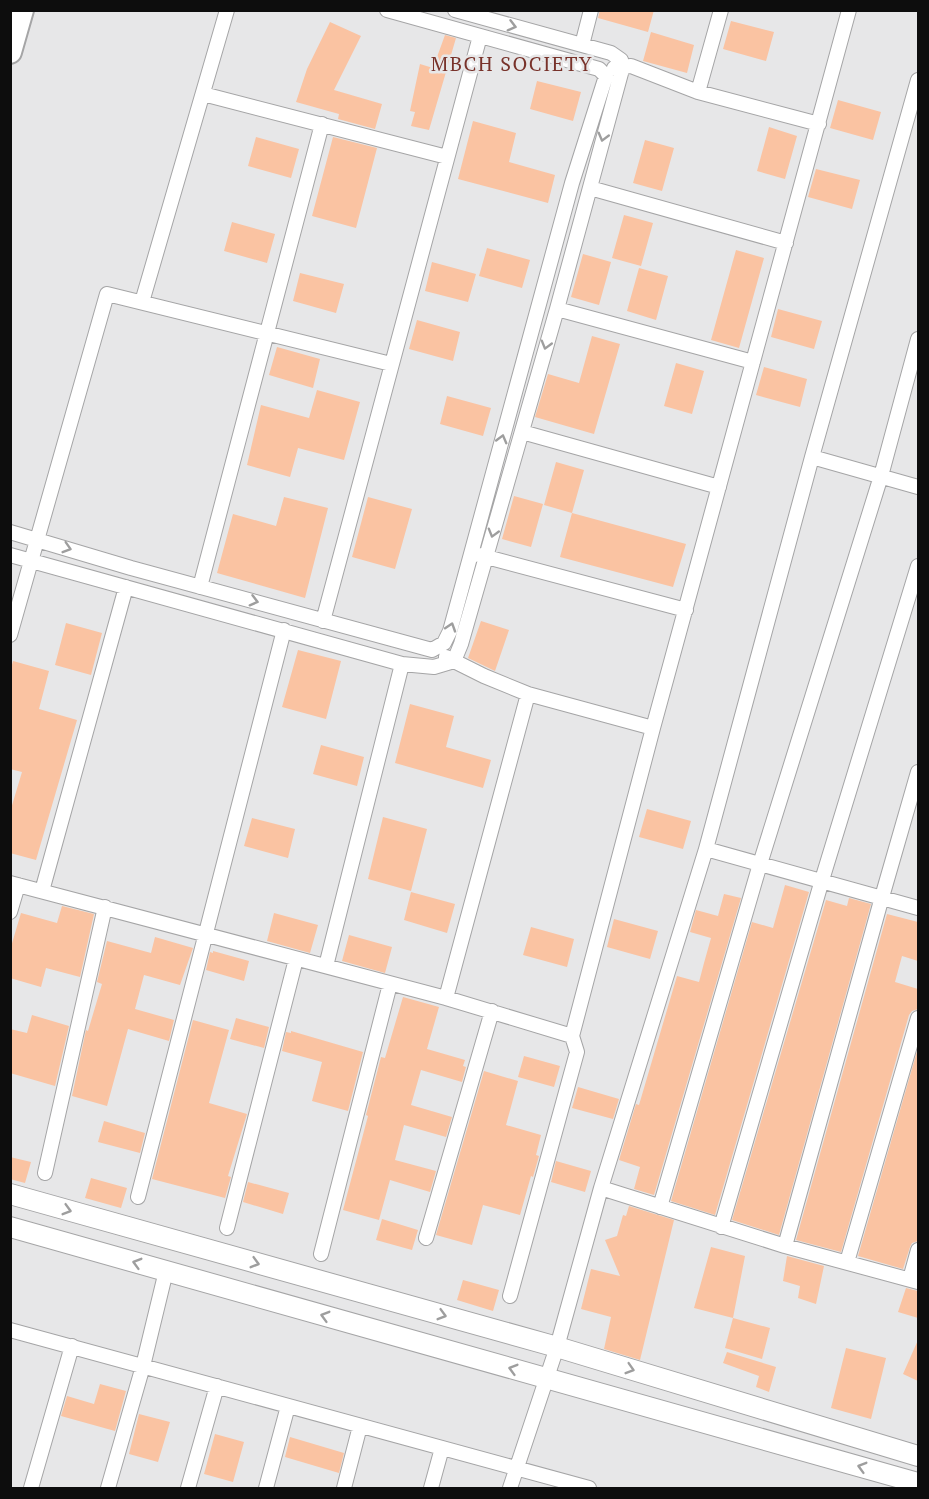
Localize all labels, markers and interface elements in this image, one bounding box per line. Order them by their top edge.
one-way arrow [506,19,516,31]
district label: MBCH SOCIETY [431,50,593,77]
one-way arrow [598,132,611,142]
one-way arrow [541,340,554,350]
one-way arrow [495,434,507,444]
one-way arrow [488,527,500,538]
one-way arrow [61,541,72,553]
one-way arrow [249,594,259,607]
one-way arrow [443,622,456,633]
one-way arrow [61,1203,72,1215]
one-way arrow [249,1256,259,1268]
one-way arrow [132,1258,143,1270]
one-way arrow [437,1308,447,1321]
one-way arrow [320,1311,331,1323]
one-way arrow [624,1362,635,1374]
one-way arrow [508,1364,519,1376]
one-way arrow [857,1462,868,1474]

